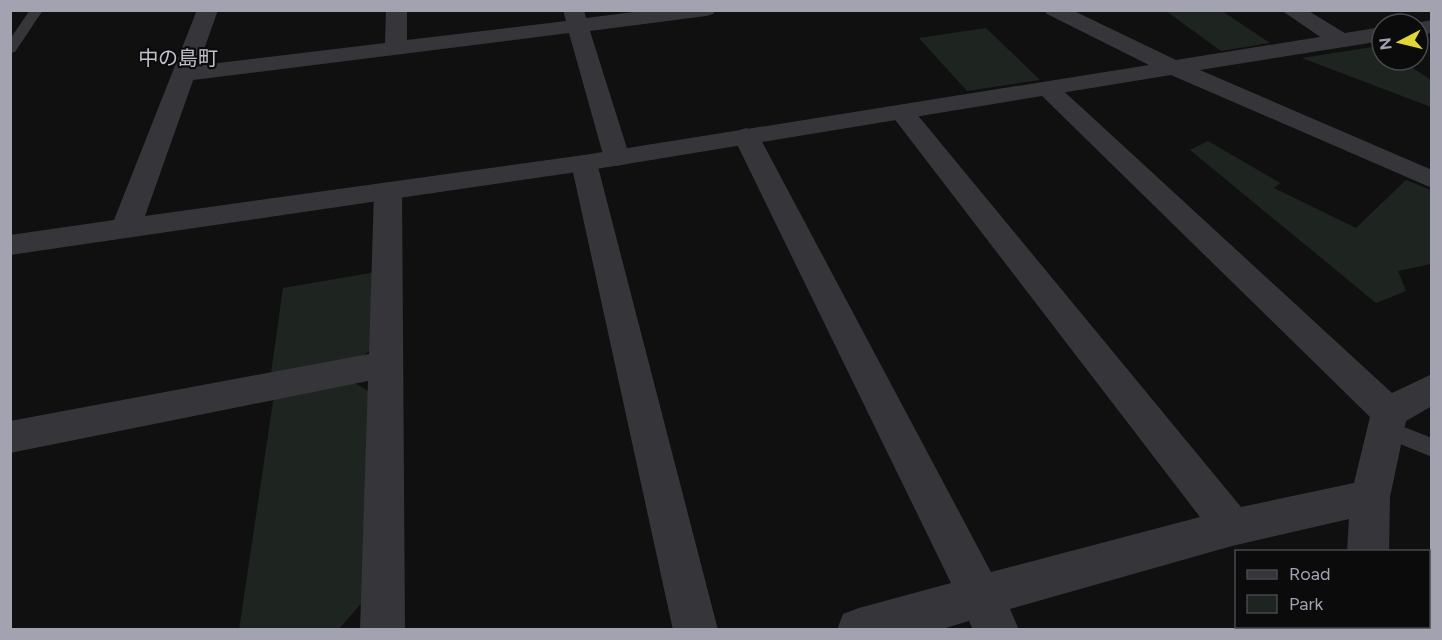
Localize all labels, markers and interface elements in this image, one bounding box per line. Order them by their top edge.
north arrow [1370,12,1430,72]
text: N [1375,36,1396,51]
district label: 中の島町 [138,46,218,70]
legend [1235,550,1430,628]
text: Road [1289,563,1330,585]
text: Park [1289,593,1324,615]

